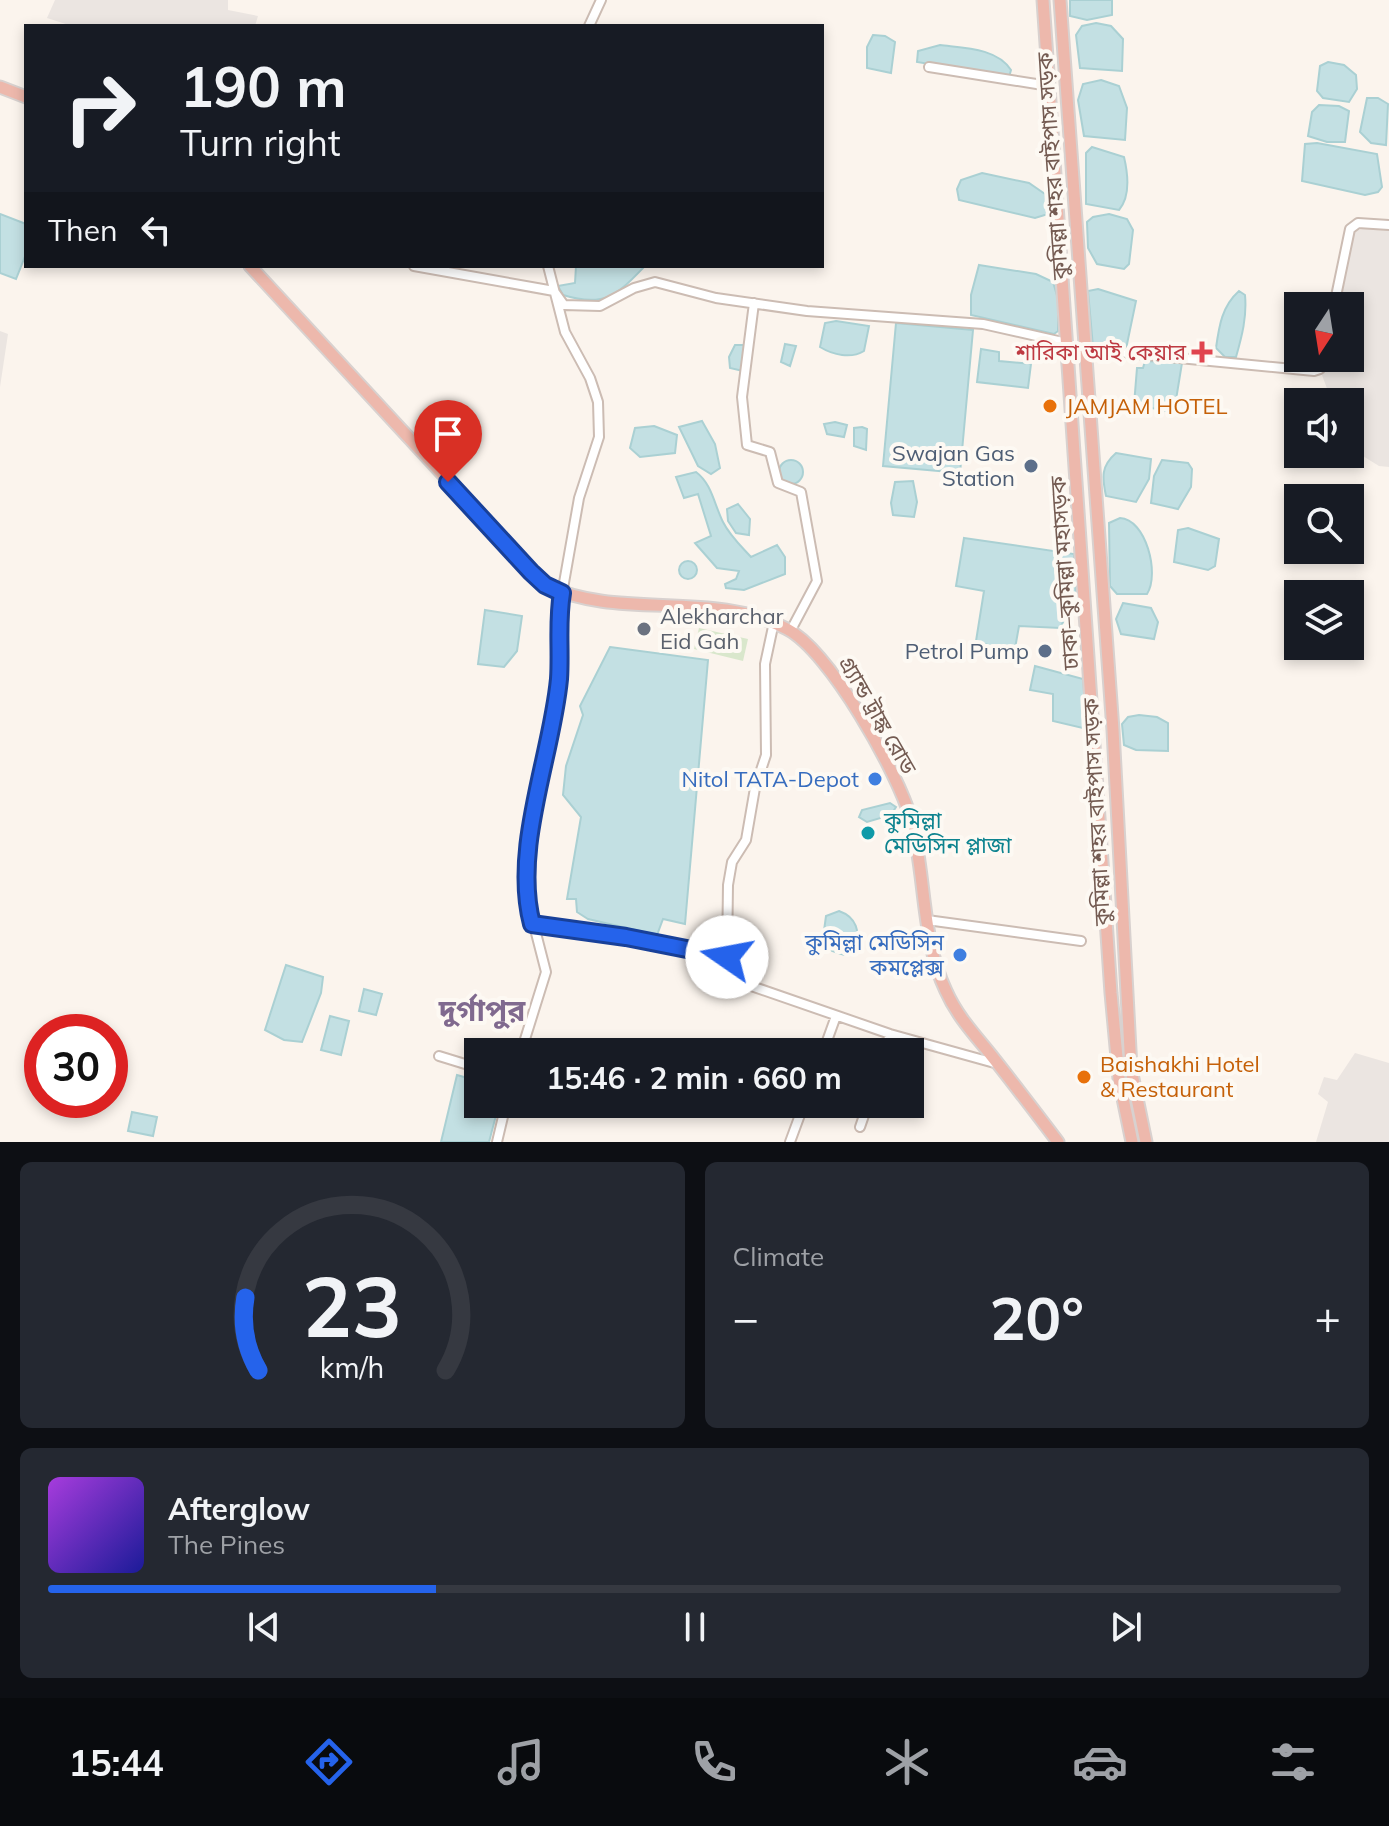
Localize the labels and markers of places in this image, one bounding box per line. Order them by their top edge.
place label: শারিকা আই কেয়ার [1014,338,1187,366]
marker: শারিকা আই কেয়ার [1193,343,1211,361]
place label: JAMJAM HOTEL [1066,392,1227,420]
marker: JAMJAM HOTEL [1041,397,1059,415]
pin [414,400,482,482]
place label: Swajan Gas Station [892,439,1015,492]
marker: Swajan Gas Station [1022,457,1040,475]
place label: Alekharchar Eid Gah [660,602,784,655]
marker: Alekharchar Eid Gah [635,620,653,638]
place label: Petrol Pump [905,637,1029,665]
marker: Petrol Pump [1036,642,1054,660]
place label: Nitol TATA-Depot [682,765,859,793]
marker: Nitol TATA-Depot [866,770,884,788]
place label: কুমিল্লা মেডিসিন প্লাজা [883,806,1013,859]
marker: কুমিল্লা মেডিসিন প্লাজা [859,824,877,842]
place label: কুমিল্লা মেডিসিন কমপ্লেক্স [804,928,945,981]
marker: কুমিল্লা মেডিসিন কমপ্লেক্স [951,946,969,964]
place label: Baishakhi Hotel & Restaurant [1100,1050,1260,1103]
marker: Baishakhi Hotel & Restaurant [1075,1068,1093,1086]

